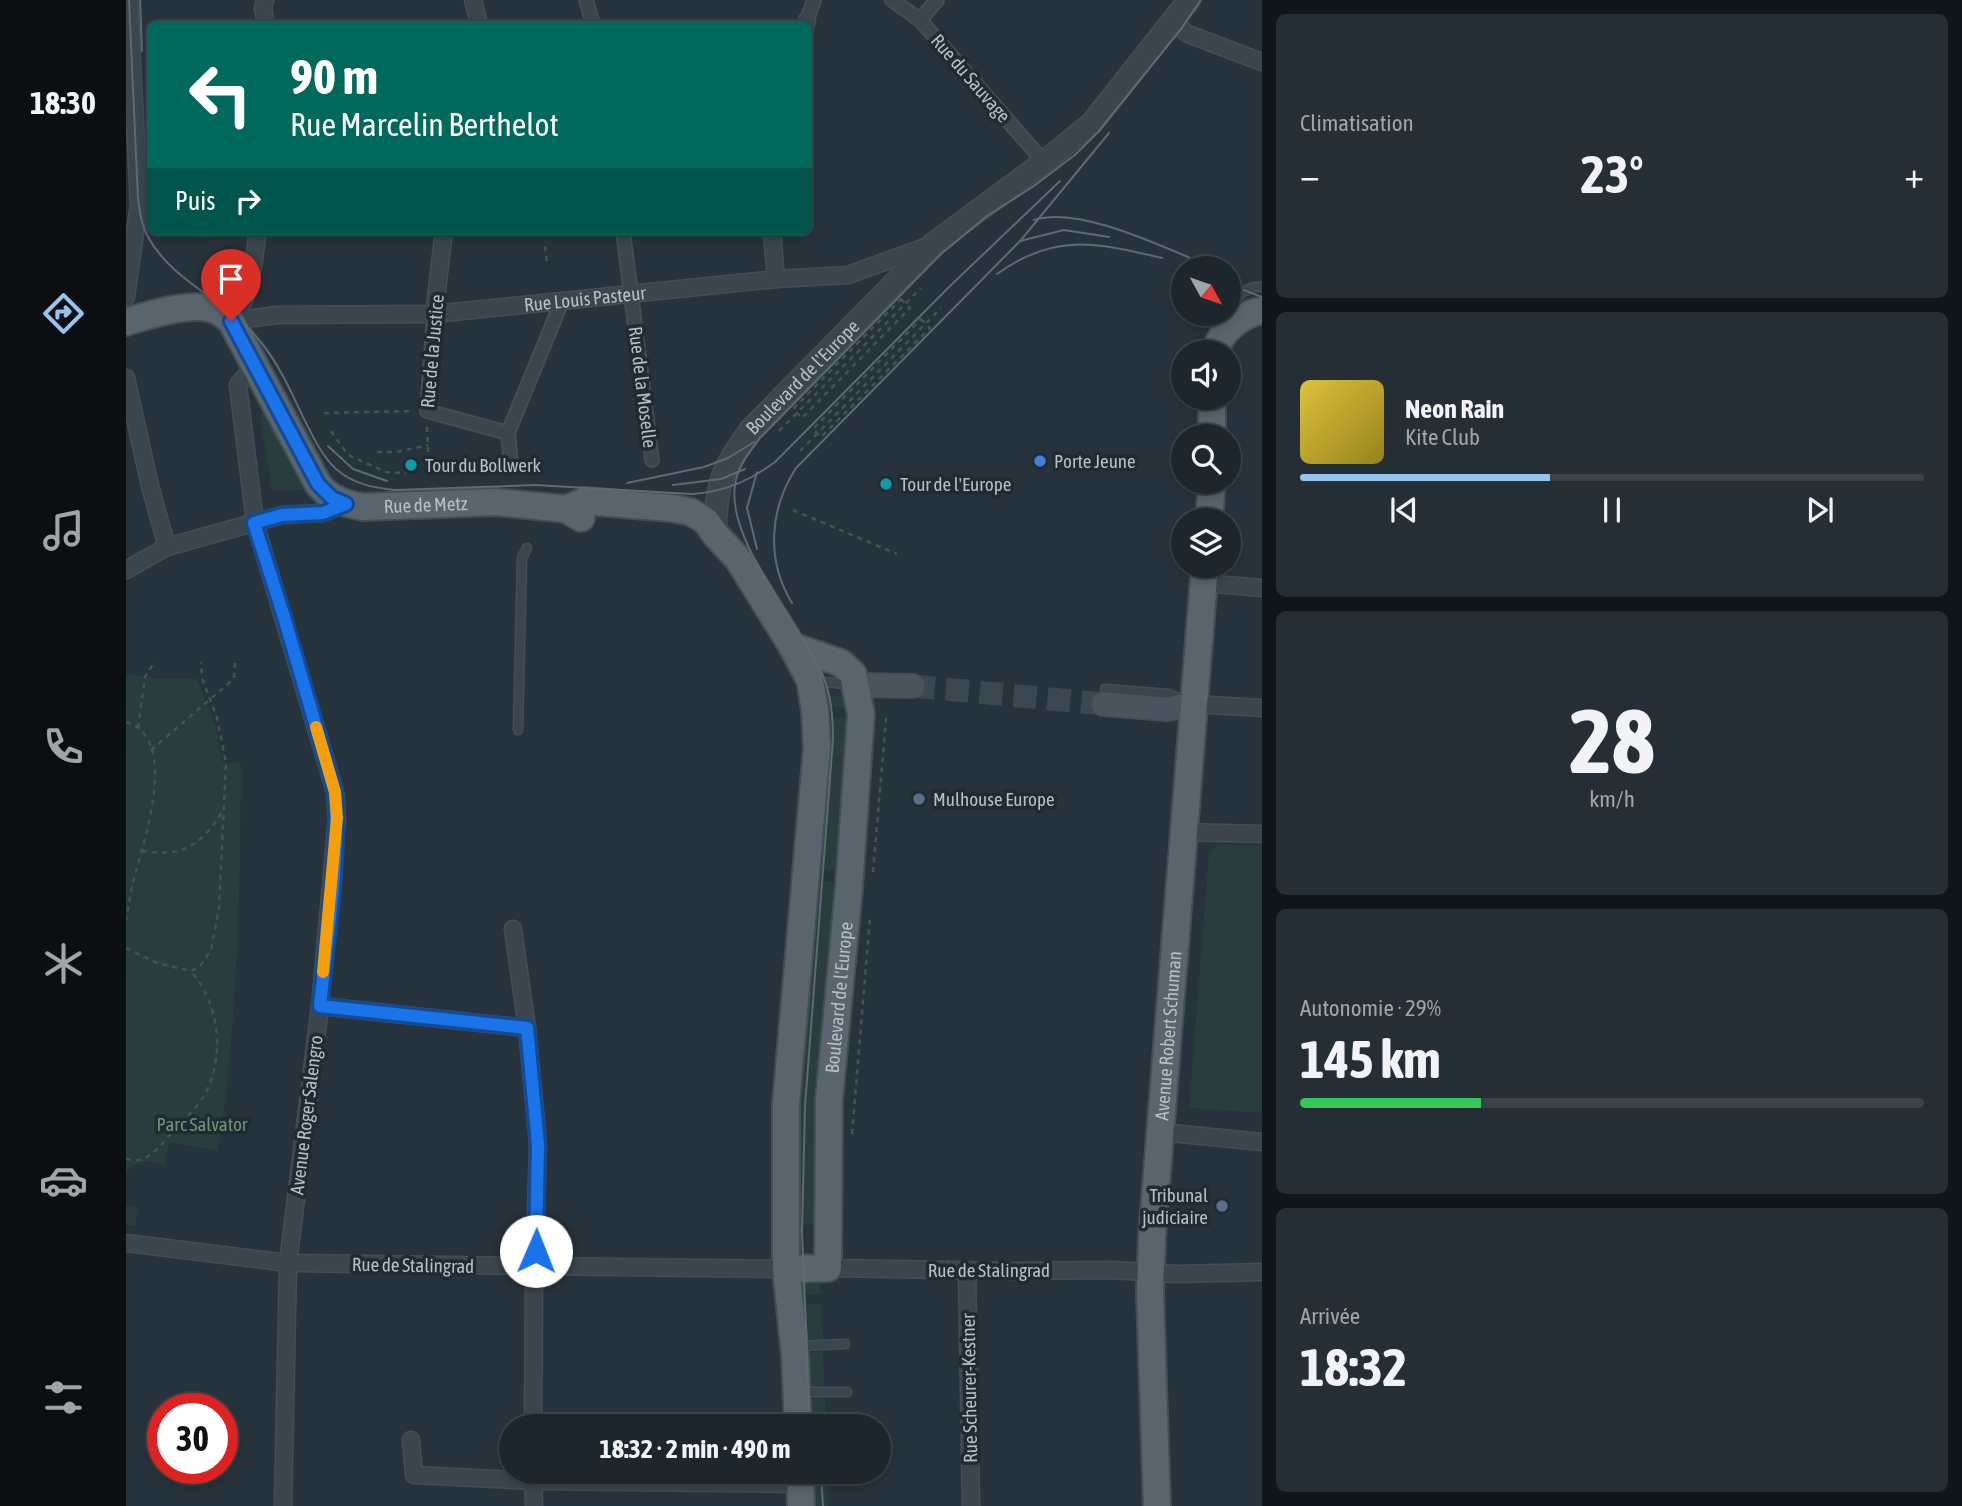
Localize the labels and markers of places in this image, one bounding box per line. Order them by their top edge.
pin [201,249,261,321]
place label: Porte Jeune [1054,450,1136,472]
marker: Porte Jeune [1032,453,1048,469]
place label: Tour du Bollwerk [425,454,542,476]
marker: Tour du Bollwerk [403,457,419,473]
place label: Tour de l'Europe [900,473,1011,495]
marker: Tour de l'Europe [878,476,894,492]
place label: Mulhouse Europe [933,788,1055,810]
marker: Mulhouse Europe [911,791,927,807]
place label: Tribunal judiciaire [1141,1184,1208,1228]
marker: Tribunal judiciaire [1214,1198,1230,1214]

